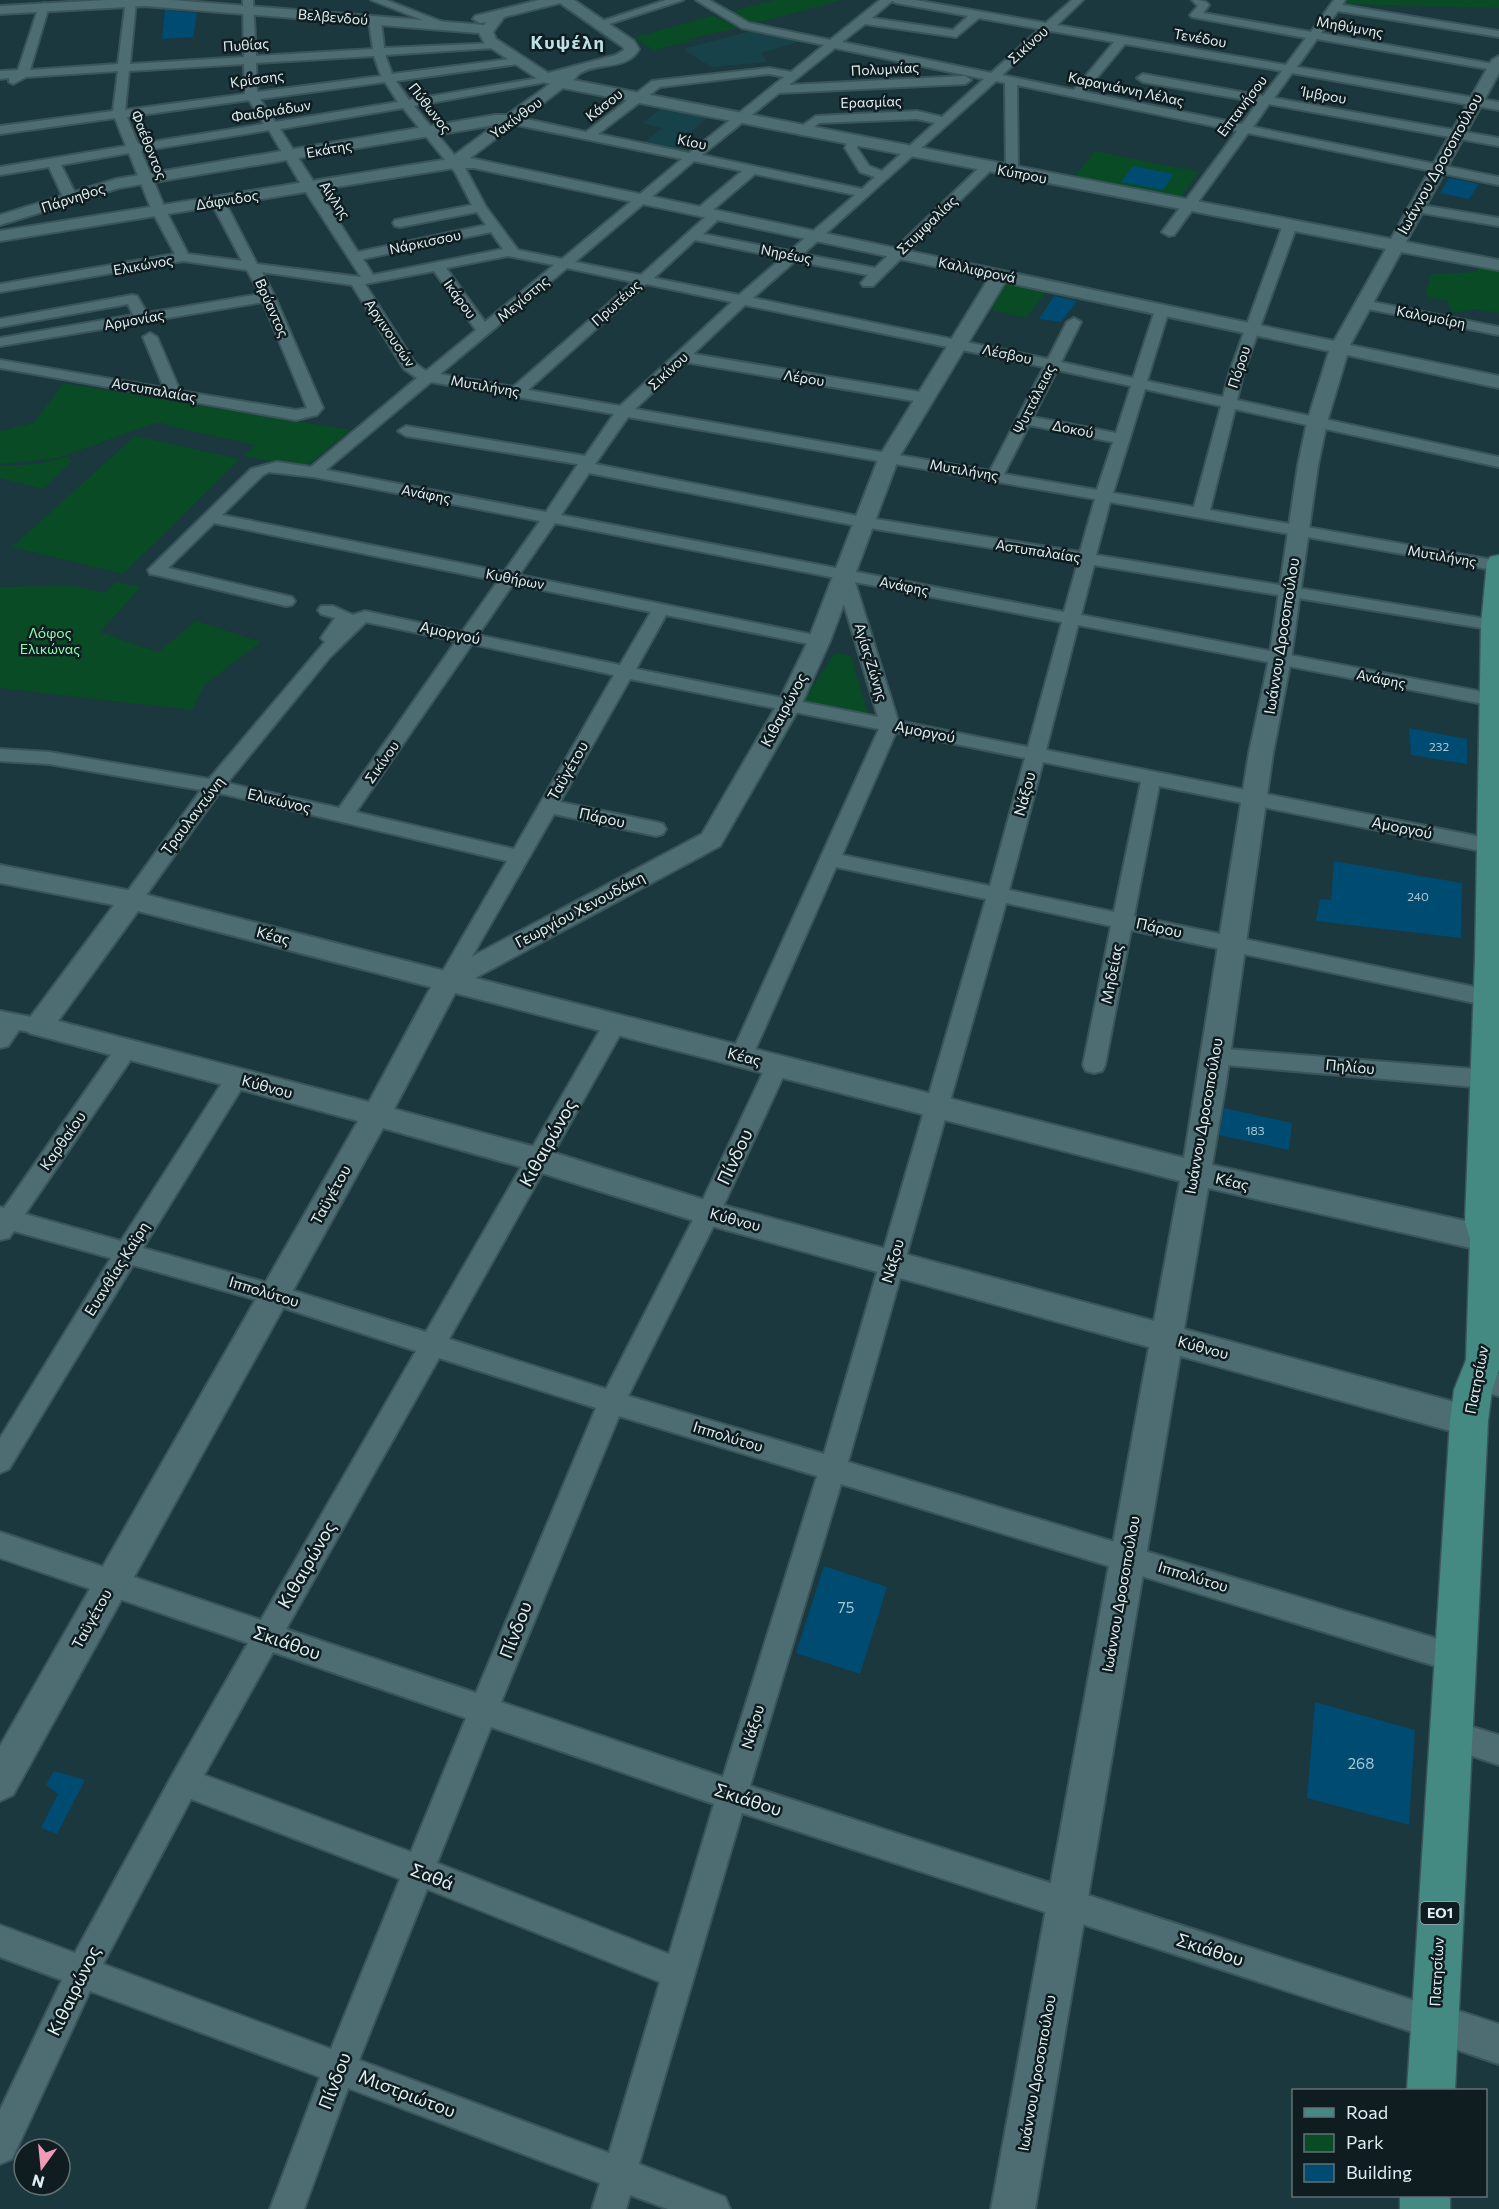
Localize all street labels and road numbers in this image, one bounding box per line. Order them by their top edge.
street label: Βελβενδού [297,5,369,28]
street label: Μηθύμνης [1315,12,1385,41]
street label: Σικίνου [1004,22,1051,67]
street label: Τενέδου [1172,24,1228,51]
street label: Πυθίας [222,34,270,55]
street label: Πολυμνίας [850,58,920,79]
street label: Κρίσσης [229,66,285,91]
street label: Καραγιάννη Λέλας [1067,68,1186,109]
street label: Επτανήσου [1213,72,1270,140]
street label: Πύθωνος [405,79,455,136]
street label: Ίμβρου [1298,82,1348,107]
street label: Κάσου [582,85,626,124]
street label: Ιωάννου Δροσοπούλου [1393,90,1485,237]
street label: Ερασμίας [840,92,902,111]
street label: Υακίνθου [487,93,545,142]
street label: Φαιδριάδων [230,96,312,125]
street label: Φαέθοντος [128,108,171,182]
street label: Κίου [676,130,709,153]
street label: Εκάτης [305,136,353,161]
street label: Κύπρου [996,160,1048,187]
street label: Αίγλης [316,177,354,222]
street label: Πάρνηθος [39,179,107,216]
street label: Δάφνιδος [194,186,260,213]
street label: Στυμφαλίας [893,192,960,258]
street label: Νάρκισσου [387,226,462,257]
street label: Νηρέως [759,240,813,267]
street label: Ελικώνος [112,251,174,278]
street label: Καλλιφρονά [937,253,1017,286]
street label: Μεγίστης [493,272,552,325]
street label: Βρύαντος [252,276,293,340]
street label: Ικάρου [441,276,480,322]
street label: Πρωτέως [588,276,644,329]
street label: Αργινουσών [362,296,419,370]
street label: Καλομοίρη [1395,301,1467,332]
street label: Αρμονίας [103,306,165,333]
street label: Λέσβου [981,340,1033,367]
street label: Πόρου [1224,344,1253,390]
street label: Σικίνου [644,348,691,393]
street label: Ψυττάλειας [1009,361,1058,436]
street label: Λέρου [782,366,826,389]
street label: Μυτιλήνης [449,371,521,400]
street label: Αστυπαλαίας [110,374,198,405]
street label: Δοκού [1051,416,1095,441]
street label: Μυτιλήνης [928,455,1000,484]
street label: Ανάφης [400,480,452,507]
street label: Αστυπαλαίας [994,535,1082,566]
street label: Μυτιλήνης [1406,541,1478,570]
street label: Ιωάννου Δροσοπούλου [1260,556,1302,715]
street label: Κυθήρων [484,565,546,593]
street label: Ανάφης [878,572,930,599]
street label: Αμοργού [418,617,482,647]
street label: Αγίας Ζώνης [852,621,891,703]
street label: Ανάφης [1355,665,1407,692]
street label: Κιθαιρώνος [756,670,810,749]
street label: Αμοργού [893,716,957,746]
street label: Σικίνου [361,737,402,786]
street label: Ταϋγέτου [543,738,591,803]
street label: Νάξου [1010,770,1039,818]
street label: Τραυλαντώνη [157,773,228,858]
street label: Ελικώνος [246,784,313,816]
street label: Πάρου [578,803,627,831]
street label: Αμοργού [1370,812,1434,842]
street label: Γεωργίου Χενουδάκη [512,867,647,951]
street label: Πάρου [1135,913,1184,941]
street label: Κέας [255,922,292,948]
street label: Μηδείας [1096,942,1126,1005]
street label: Ιωάννου Δροσοπούλου [1180,1036,1226,1195]
street label: Κέας [726,1043,763,1069]
street label: Πηλίου [1325,1055,1376,1077]
street label: Κύθνου [240,1071,295,1101]
street label: Κιθαιρώνος [514,1095,580,1190]
street label: Καρθαίου [35,1108,89,1173]
street label: Πίνδου [712,1125,757,1188]
street label: Ταϋγέτου [306,1162,354,1228]
street label: Κέας [1214,1168,1251,1194]
street label: Κύθνου [708,1204,763,1234]
street label: Ευανθίας Καϊρη [80,1218,152,1319]
street label: Νάξου [877,1237,907,1285]
street label: Ιππολύτου [227,1272,301,1310]
street label: Κύθνου [1176,1332,1231,1362]
street label: Πατησίων [1461,1344,1492,1415]
street label: Ιππολύτου [691,1417,765,1455]
street label: Ιωάννου Δροσοπούλου [1097,1514,1143,1673]
street label: Κιθαιρώνος [272,1517,340,1612]
street label: Ιππολύτου [1156,1557,1230,1595]
street label: Ταϋγέτου [67,1586,115,1652]
street label: Πίνδου [494,1598,536,1661]
street label: Σκιάθου [251,1620,324,1664]
street label: Νάξου [737,1703,767,1751]
street label: Σκιάθου [712,1778,785,1820]
street label: Σαθά [408,1858,457,1894]
road number: ΕΟ1 [1420,1902,1460,1924]
street label: Σκιάθου [1174,1928,1247,1970]
street label: Πατησίων [1425,1937,1447,2007]
street label: Κιθαιρώνος [42,1942,104,2039]
street label: Ιωάννου Δροσοπούλου [1013,1993,1059,2152]
street label: Πίνδου [313,2049,355,2112]
street label: Μιστριώτου [356,2065,459,2122]

